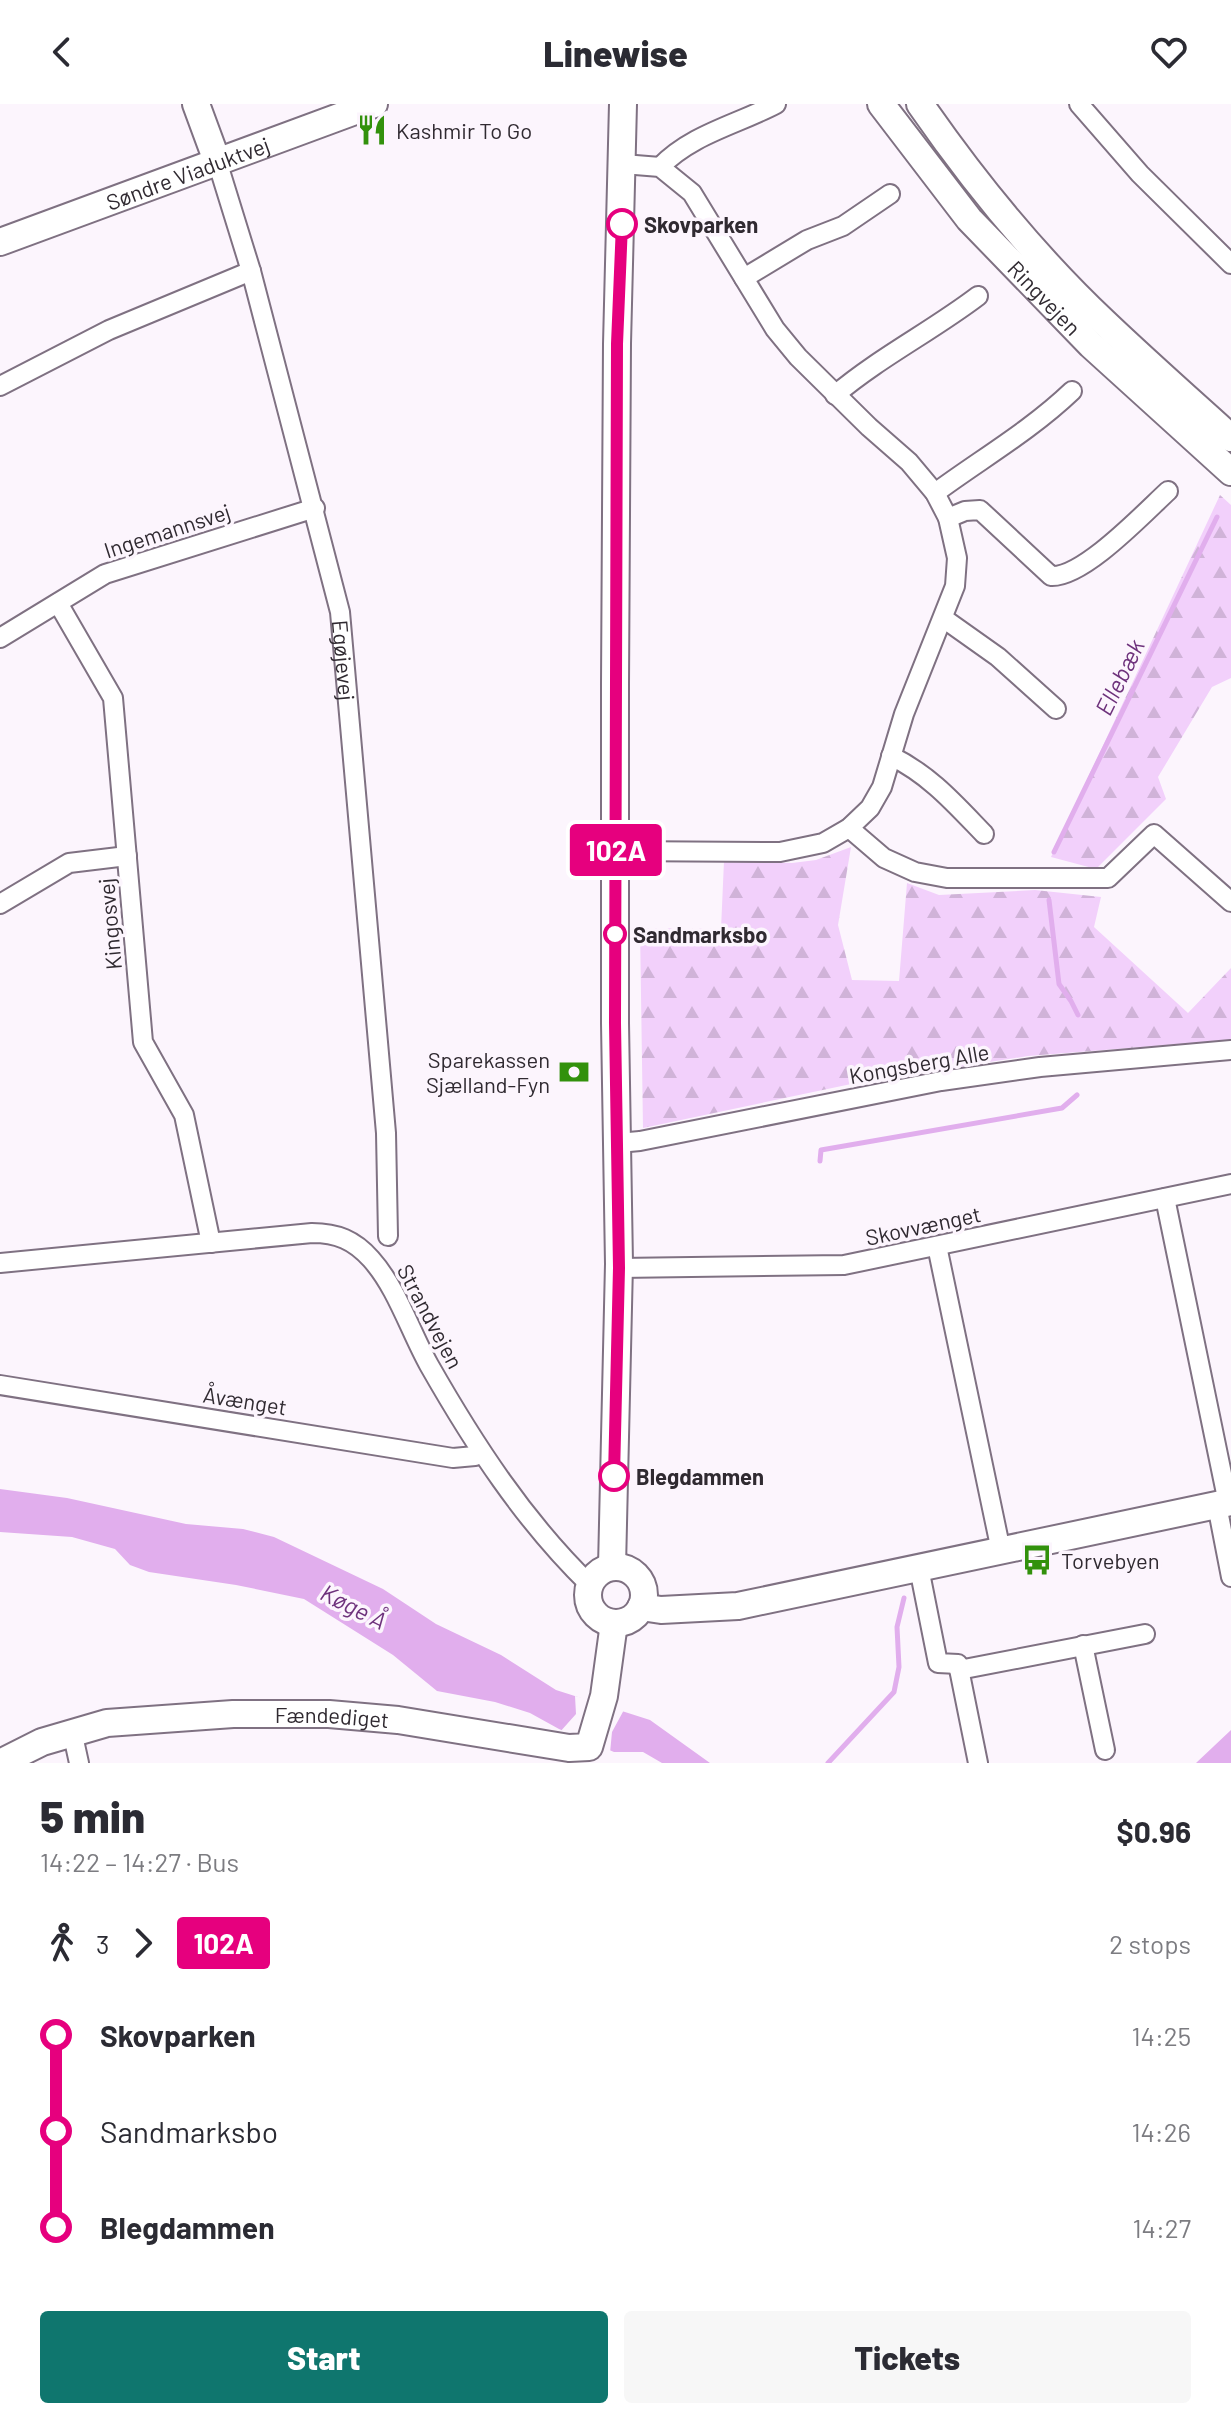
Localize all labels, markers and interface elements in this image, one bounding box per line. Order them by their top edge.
icon: back [40,30,84,74]
icon: heart [1147,30,1191,74]
text: Linewise [543,31,688,74]
restaurant icon: Kashmir To Go [355,113,389,147]
place label: Kashmir To Go [396,117,532,143]
street label: Søndre Viaduktvej [102,131,273,215]
marker: Skovparken [607,209,637,239]
place label: Skovparken [644,211,758,237]
street label: Ringvejen [1003,255,1087,340]
street label: Ingemannsvej [101,497,233,563]
street label: Egøjevej [328,619,361,702]
water label: Ellebæk [1088,634,1150,720]
line badge: 102A [560,824,672,876]
text: 102A [586,833,646,867]
street label: Kingosvej [92,877,126,971]
place label: Sandmarksbo [633,921,768,947]
marker: Sandmarksbo [604,923,626,945]
street label: Kongsberg Alle [847,1038,991,1088]
place label: Sparekassen Sjælland-Fyn [426,1046,550,1097]
bank icon: Sparekassen Sjælland-Fyn [557,1055,591,1089]
street label: Skovvænget [863,1200,983,1250]
street label: Strandvejen [393,1259,469,1373]
street label: Åvænget [201,1381,289,1419]
marker: Blegdammen [599,1461,629,1491]
place label: Blegdammen [636,1463,764,1489]
bus stop icon: Torvebyen [1020,1543,1054,1577]
place label: Torvebyen [1061,1547,1160,1573]
water label: Køge Å [316,1577,392,1635]
street label: Fændediget [275,1701,390,1732]
text: 5 min [40,1789,145,1842]
text: $0.96 [1117,1813,1191,1849]
text: 14:22 – 14:27 · Bus [40,1846,239,1877]
icon: walk [40,1921,84,1965]
icon: forward [121,1921,165,1965]
text: 102A [193,1926,254,1960]
text: 3 [96,1928,109,1959]
text: 2 stops [1109,1928,1191,1959]
text: Skovparken [100,2017,256,2053]
text: 14:25 [1131,2020,1191,2051]
text: Sandmarksbo [100,2113,278,2149]
text: 14:26 [1131,2116,1191,2147]
text: Blegdammen [100,2209,275,2245]
text: 14:27 [1133,2212,1191,2243]
button: Start [40,2311,608,2403]
button: Tickets [624,2311,1191,2403]

